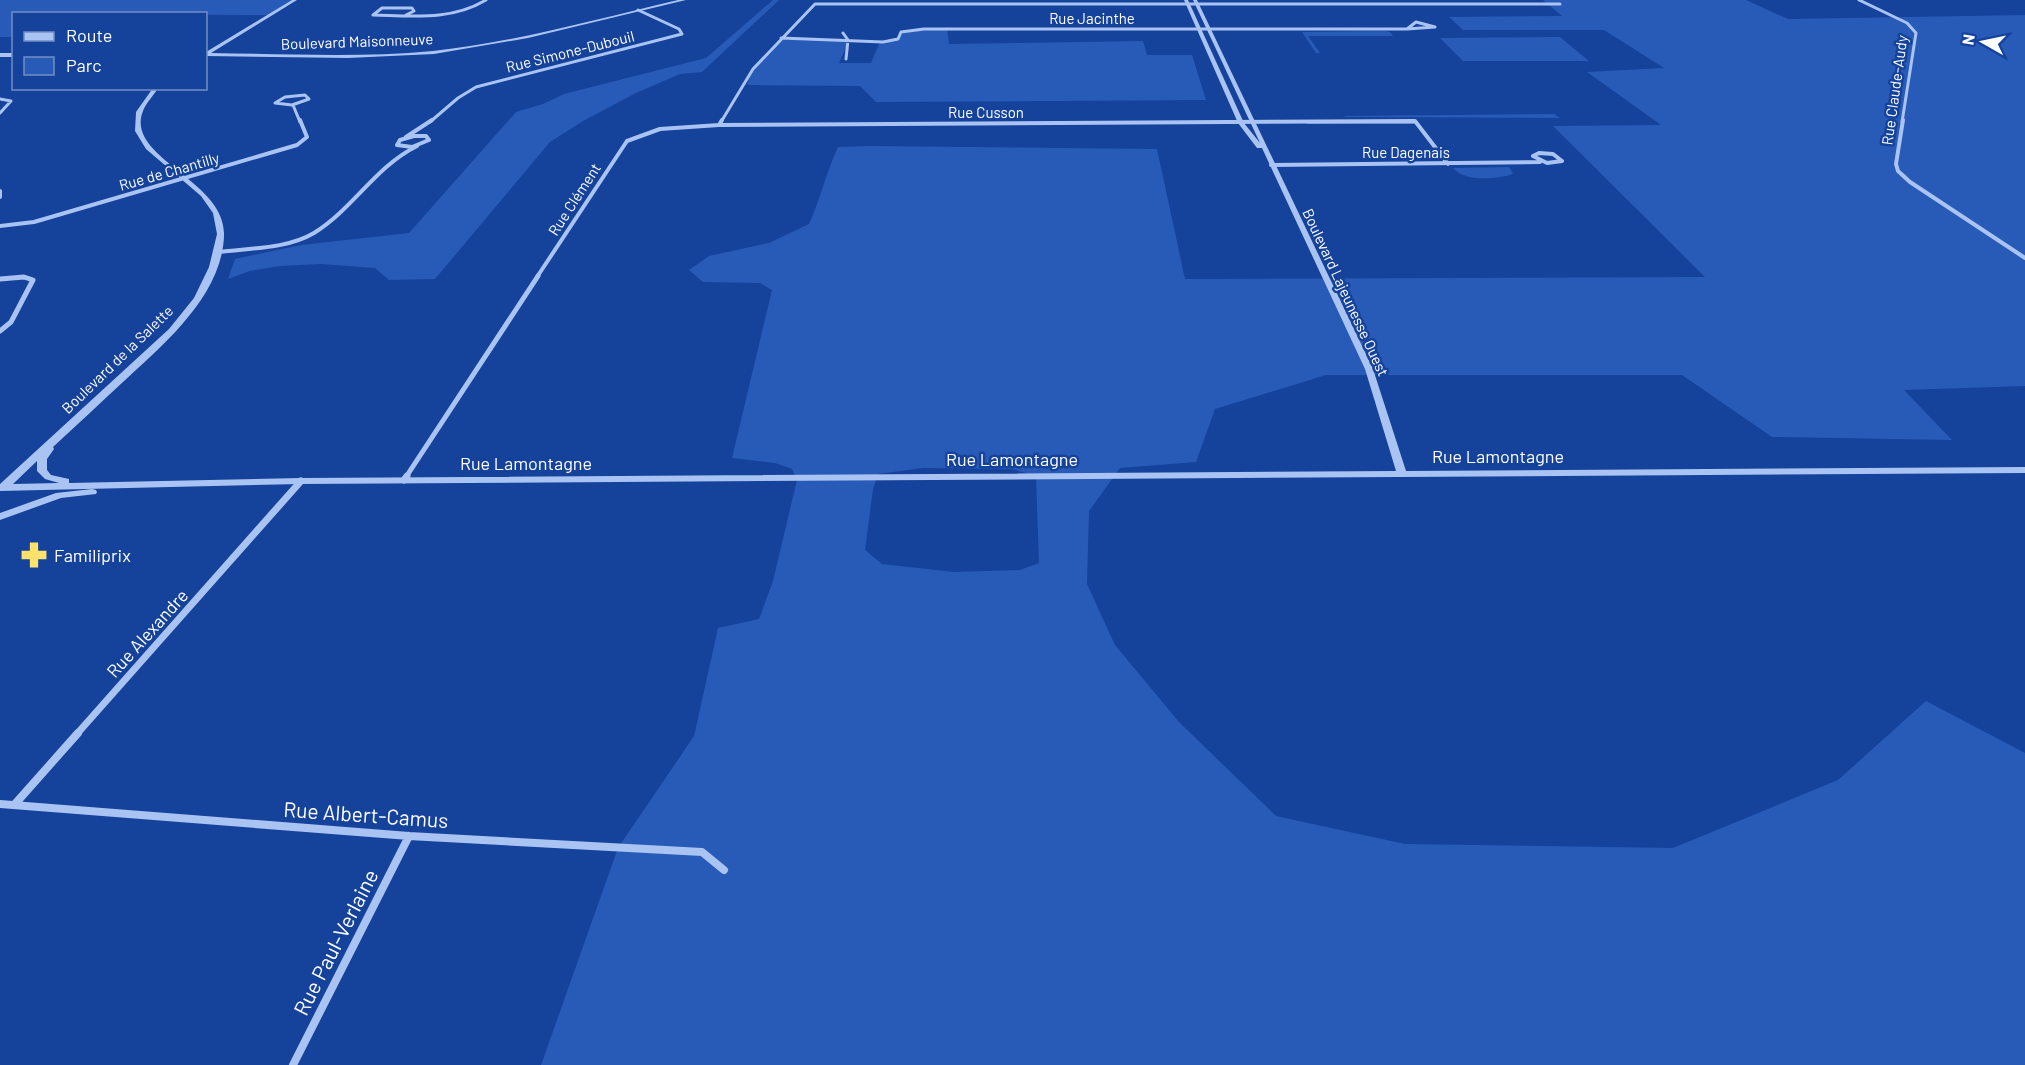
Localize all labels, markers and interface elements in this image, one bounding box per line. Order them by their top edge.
street label: Rue Jacinthe [1049,9,1135,27]
legend [12,12,207,90]
north arrow [1953,12,2013,72]
text: Route [66,24,112,46]
street label: Rue Simone-Dubouil [504,26,636,76]
street label: Boulevard Maisonneuve [280,29,434,53]
text: N [1957,33,1978,46]
street label: Rue Claude-Audy [1877,34,1911,146]
text: Parc [66,54,102,76]
street label: Rue Cusson [948,103,1024,121]
street label: Rue Dagenais [1362,143,1450,161]
street label: Rue de Chantilly [117,148,221,194]
street label: Rue Clément [544,159,604,239]
street label: Boulevard Lajeunesse Ouest [1299,205,1393,379]
street label: Boulevard de la Salette [58,301,176,417]
street label: Rue Lamontagne [1432,445,1564,467]
street label: Rue Lamontagne [946,448,1078,470]
street label: Rue Lamontagne [460,452,592,474]
pharmacy icon: Familiprix [19,540,49,570]
place label: Familiprix [54,544,131,566]
street label: Rue Alexandre [102,584,192,682]
street label: Rue Albert-Camus [283,796,449,832]
street label: Rue Paul-Verlaine [287,865,383,1019]

